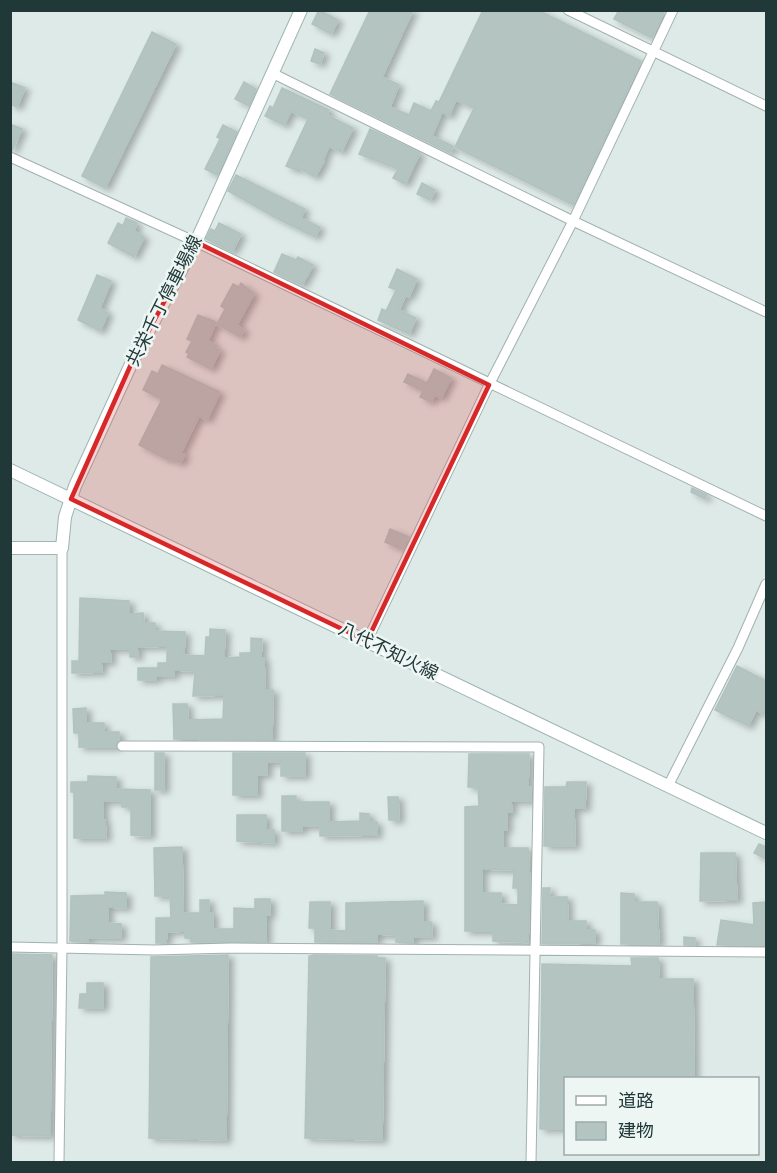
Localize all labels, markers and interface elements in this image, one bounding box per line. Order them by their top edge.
street label: 共栄千丁停車場線 [123,232,206,369]
street label: 八代不知火線 [336,618,441,684]
legend [564,1077,759,1155]
text: 道路 [618,1091,654,1111]
text: 建物 [618,1121,654,1141]

